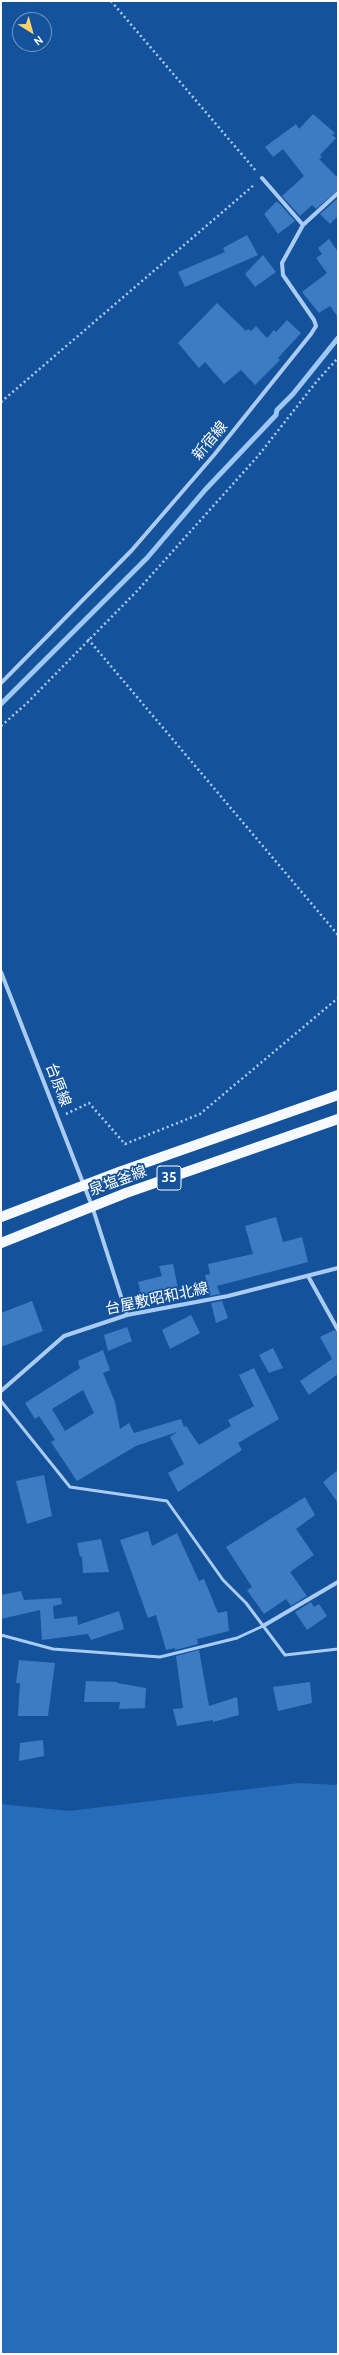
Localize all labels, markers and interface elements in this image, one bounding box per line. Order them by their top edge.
north arrow [12,12,52,52]
text: N [31,33,46,49]
street label: 新宿線 [189,418,231,464]
street label: 台原線 [42,1061,74,1109]
street label: 泉塩釜線 [87,1162,149,1200]
road number: 35 [157,1166,181,1190]
street label: 台屋敷昭和北線 [104,1279,210,1319]

